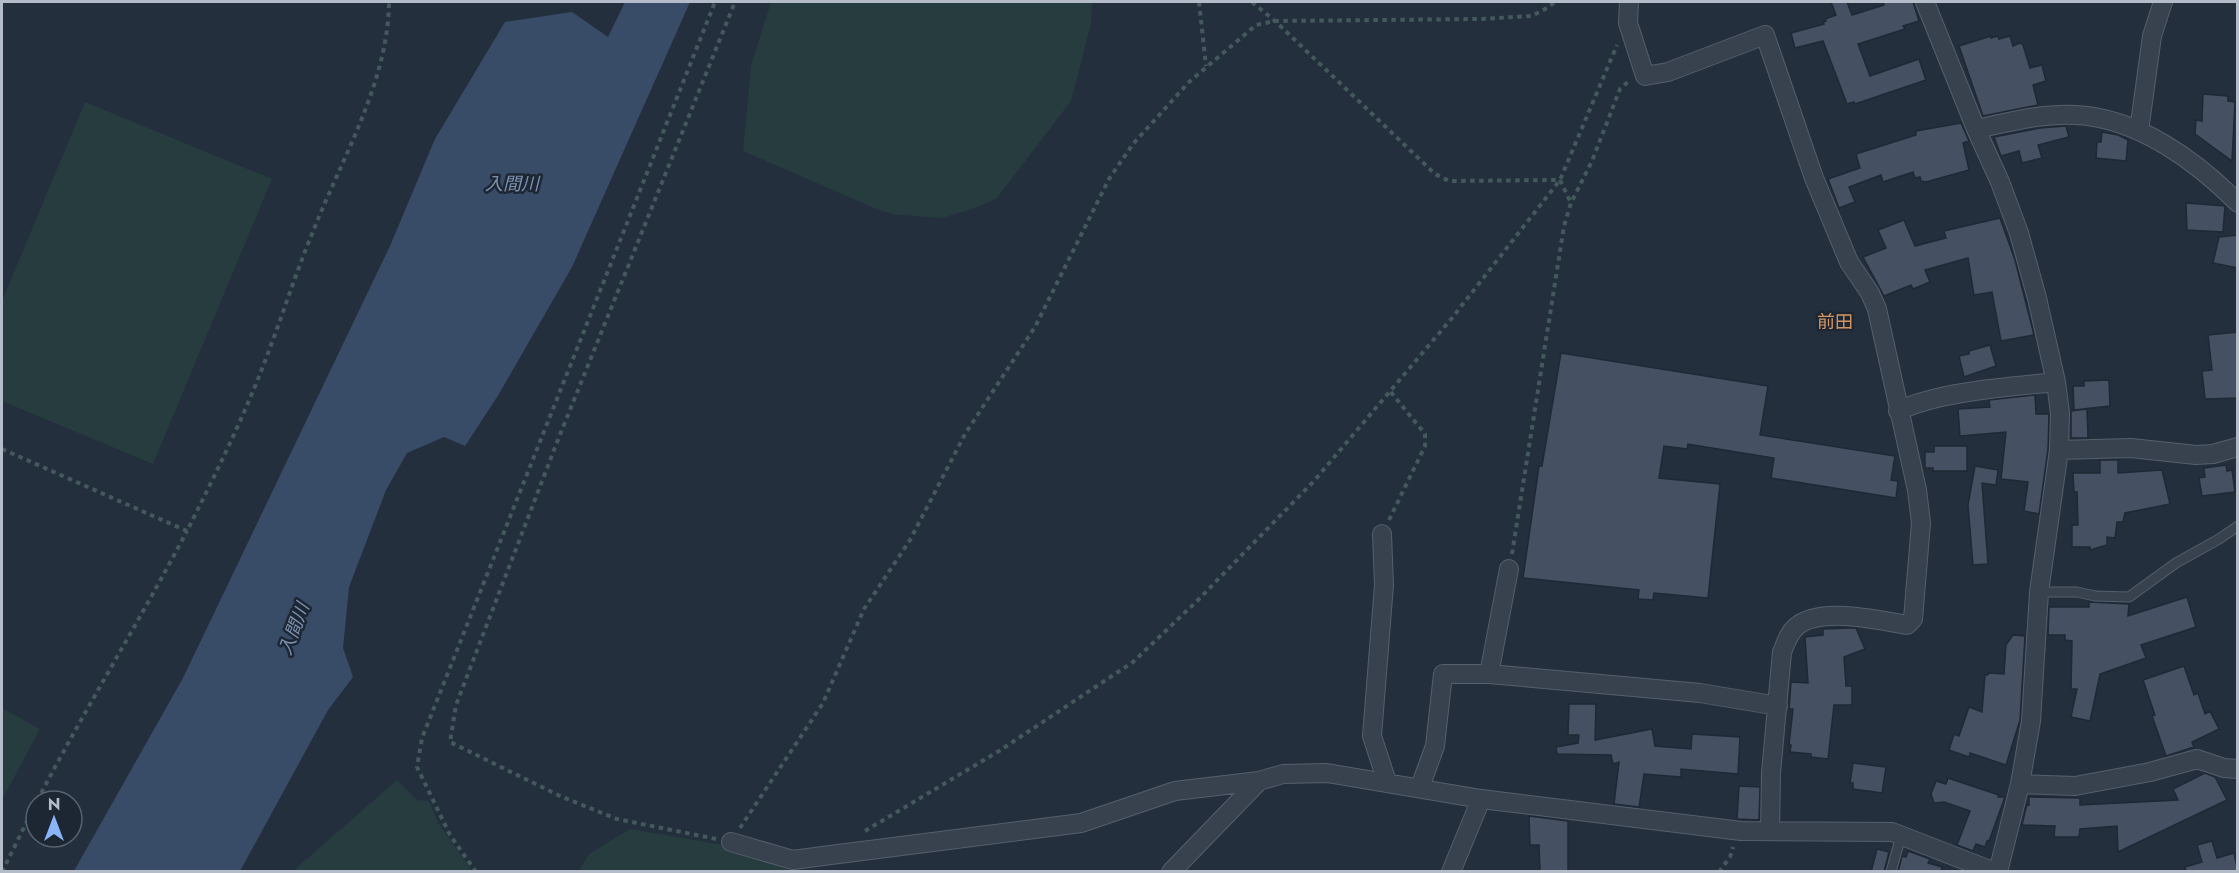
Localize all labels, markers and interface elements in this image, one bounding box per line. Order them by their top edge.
water label: 入間川 [485,171,541,197]
district label: 前田 [1817,309,1853,335]
water label: 入間川 [272,597,317,659]
north arrow [24,789,84,849]
text: N [48,793,60,816]

